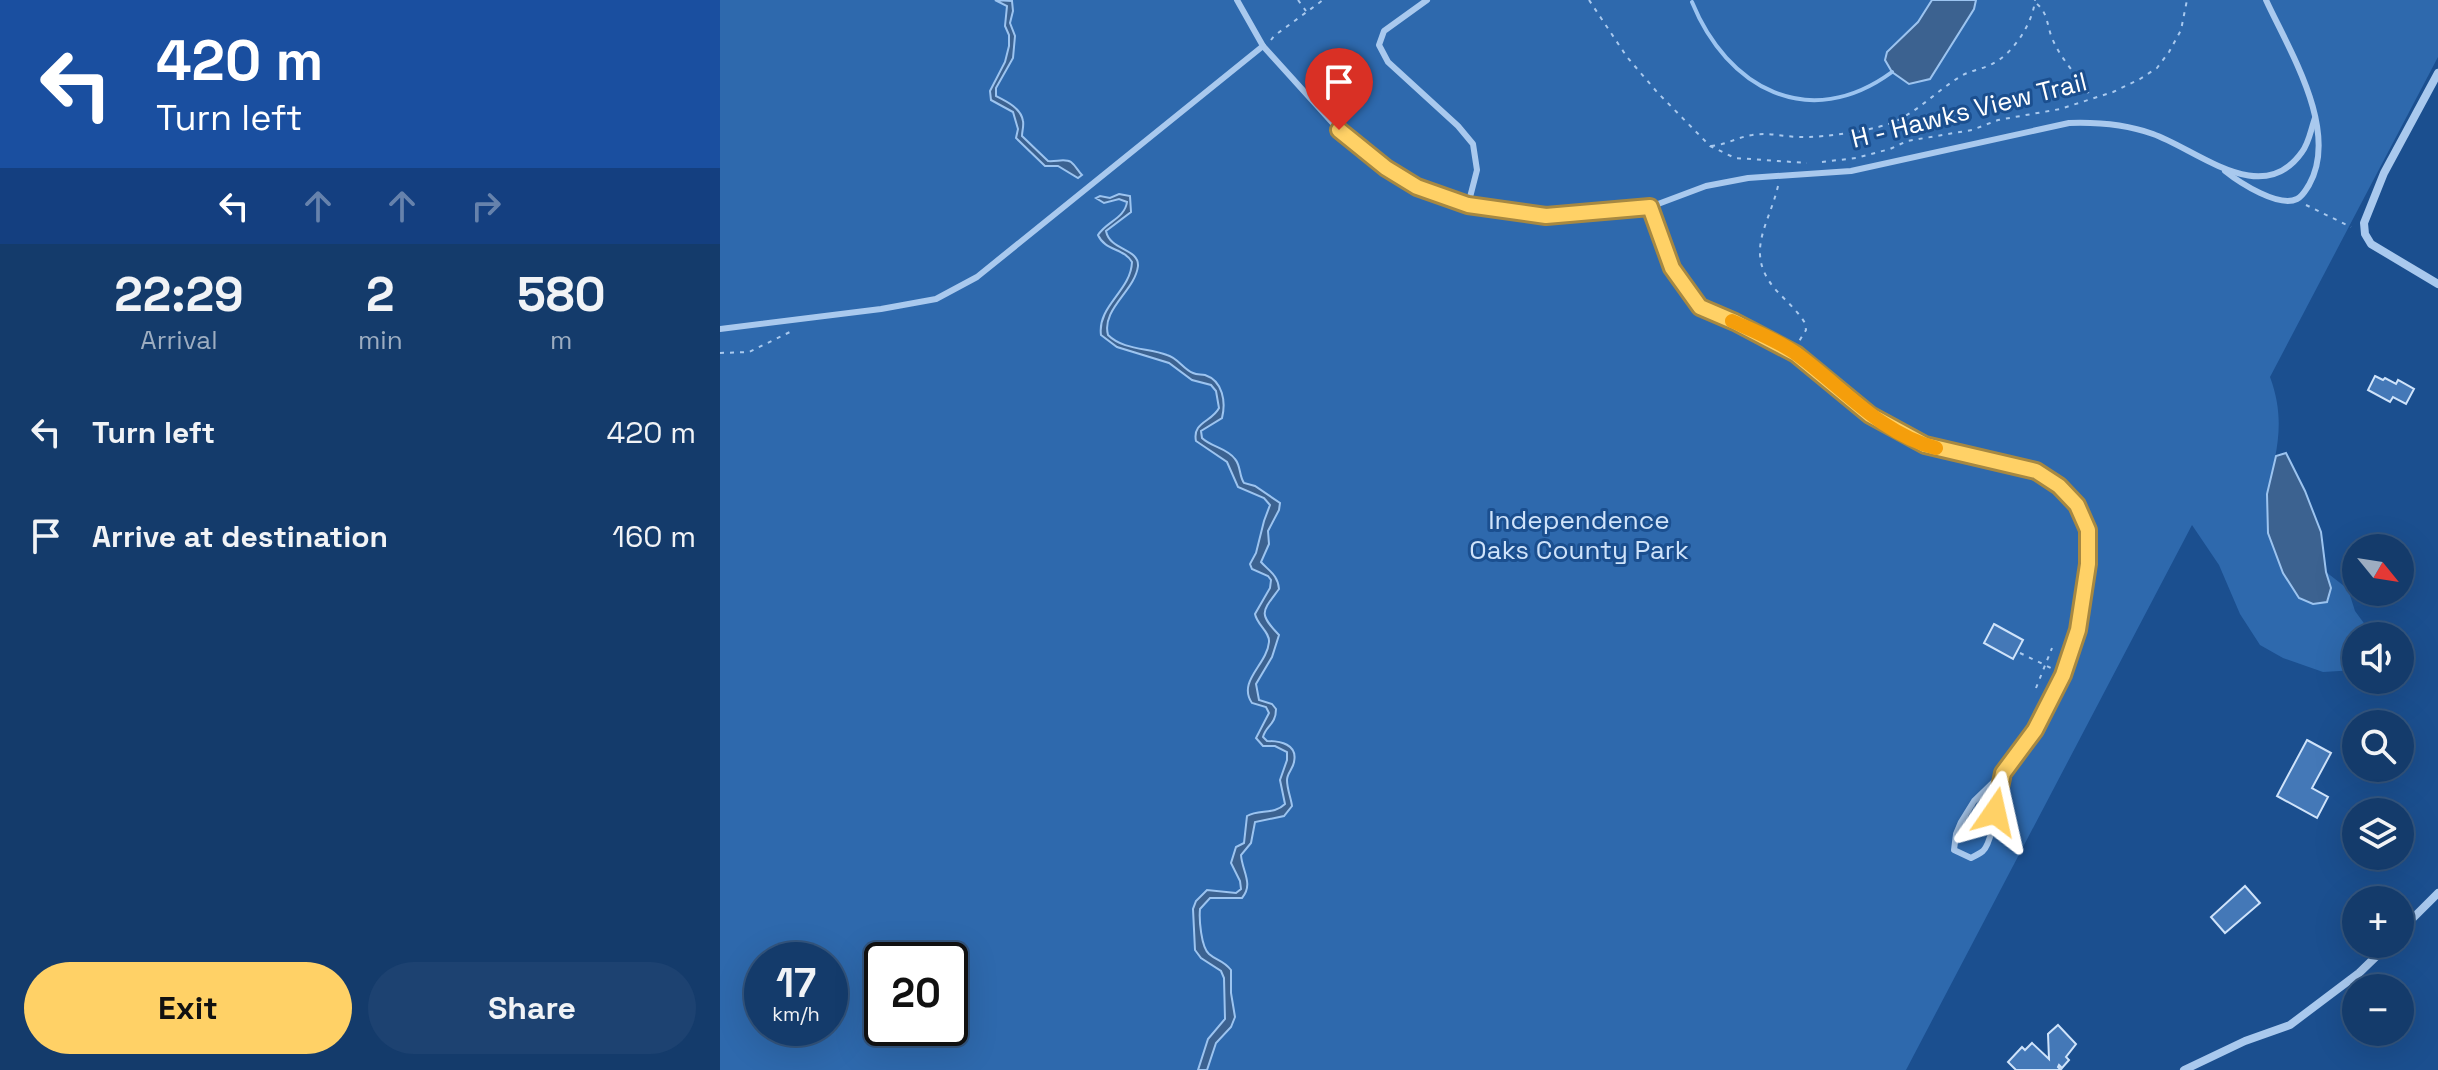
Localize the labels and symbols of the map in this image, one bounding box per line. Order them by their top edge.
pin [1305,48,1373,130]
street label: H - Hawks View Trail [1848,64,2090,156]
park label: Independence Oaks County Park [1469,503,1689,567]
north arrow [2342,534,2414,606]
position arrow [1953,770,2037,854]
speed limit sign: 20 [864,942,968,1046]

